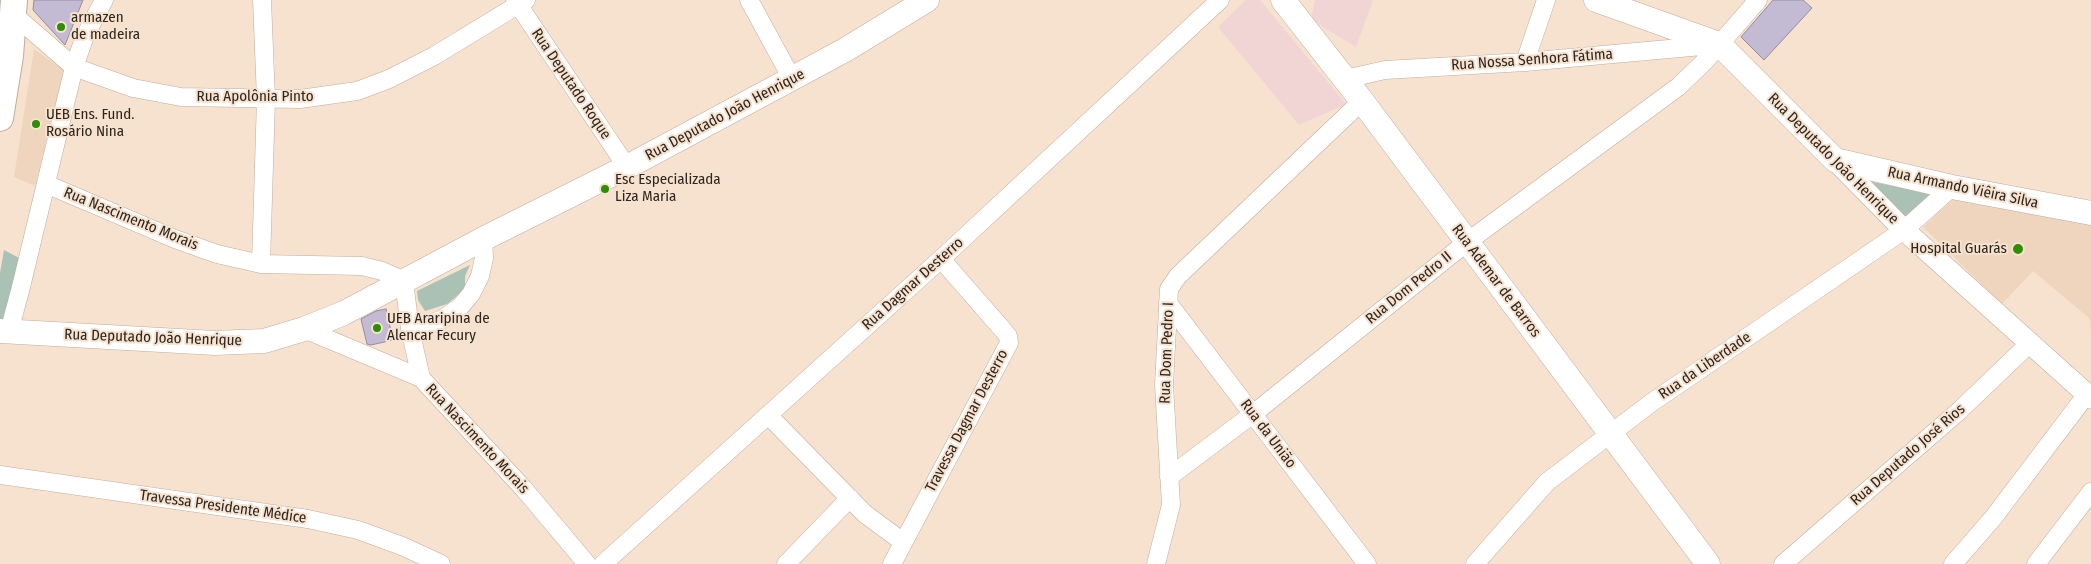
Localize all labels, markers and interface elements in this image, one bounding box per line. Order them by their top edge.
place label: armazen de madeira [71,9,140,44]
marker: armazen de madeira [55,21,67,33]
street label: Rua Deputado Roque [527,25,615,143]
street label: Rua Nossa Senhora Fátima [1451,45,1613,75]
street label: Rua Deputado João Henrique [642,65,808,165]
street label: Rua Apolônia Pinto [196,88,314,106]
street label: Rua Deputado João Henrique [1764,90,1902,228]
place label: UEB Ens. Fund. Rosário Nina [46,106,134,141]
marker: UEB Ens. Fund. Rosário Nina [30,118,42,130]
street label: Rua Armando Viêira Silva [1886,163,2040,213]
place label: Esc Especializada Liza Maria [615,171,721,206]
marker: Esc Especializada Liza Maria [599,183,611,195]
street label: Rua Nascimento Morais [61,184,201,254]
street label: Rua Ademar de Barros [1448,221,1544,341]
street label: Rua Dagmar Desterro [859,234,967,334]
place label: Hospital Guarás [1910,240,2007,258]
marker: Hospital Guarás [2011,242,2025,256]
street label: Rua Dom Pedro II [1362,248,1456,328]
street label: Rua Dom Pedro I [1156,302,1178,404]
place label: UEB Araripina de Alencar Fecury [387,310,490,345]
marker: UEB Araripina de Alencar Fecury [371,322,383,334]
street label: Rua Deputado João Henrique [64,326,242,350]
street label: Rua da Liberdade [1655,329,1755,403]
street label: Travessa Dagmar Desterro [922,347,1012,495]
street label: Rua Nascimento Morais [421,380,533,498]
street label: Rua da União [1236,396,1300,472]
street label: Rua Deputado José Rios [1847,400,1969,510]
street label: Travessa Presidente Médice [138,486,308,528]

